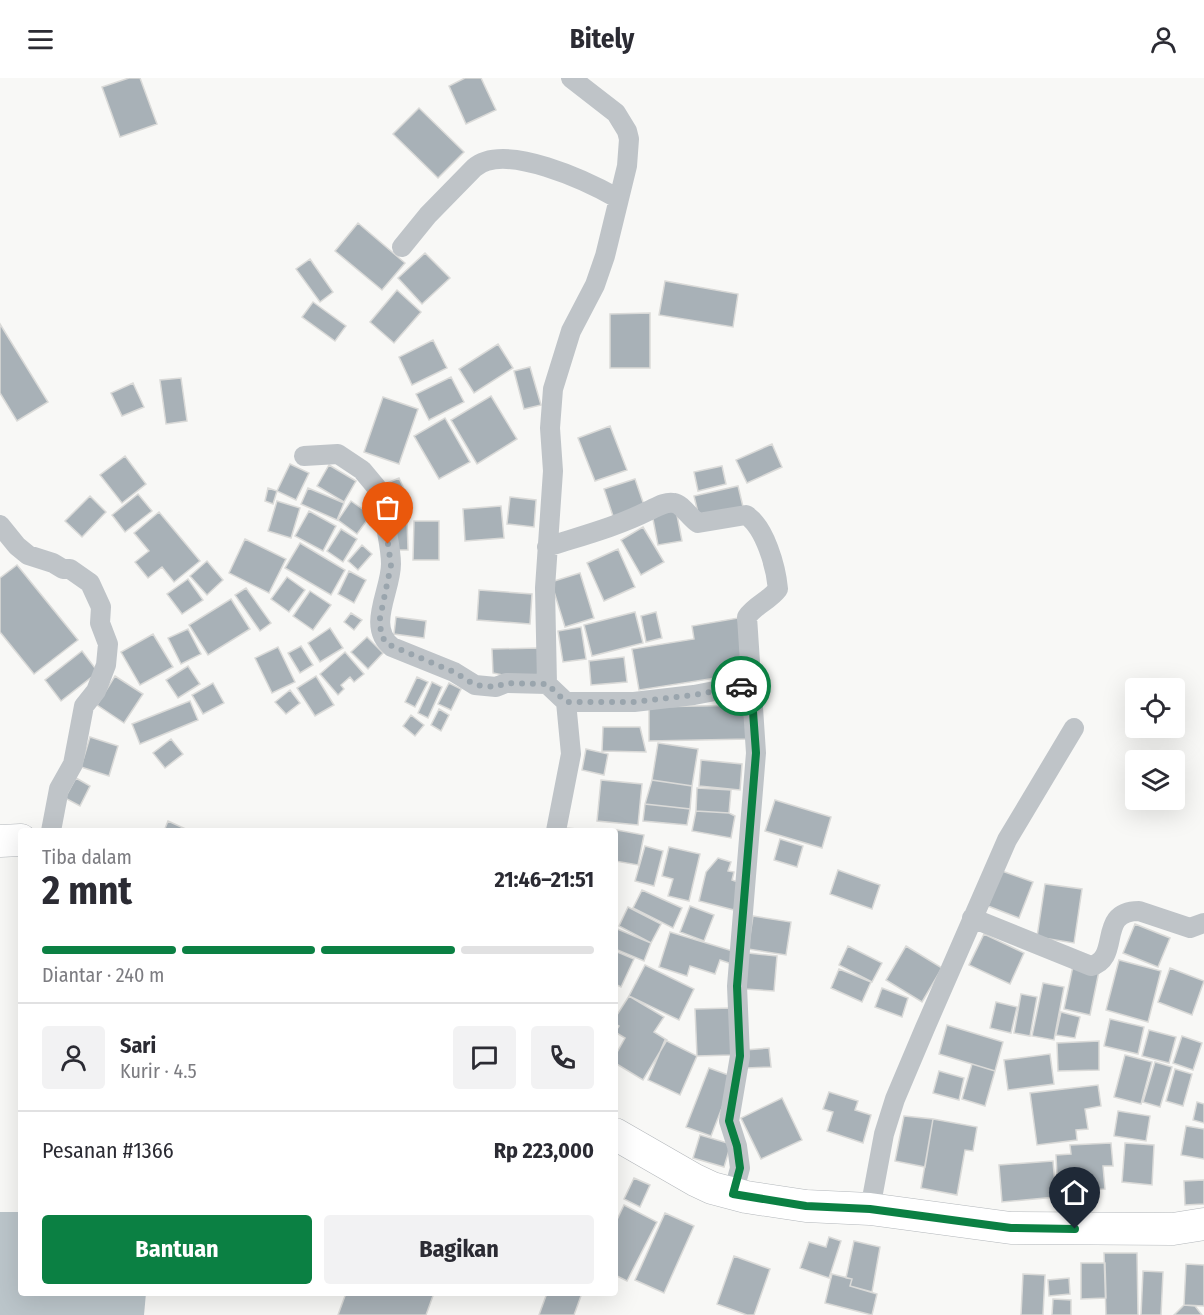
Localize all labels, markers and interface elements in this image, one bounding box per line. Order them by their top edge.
icon: menu [24,23,57,56]
text: Bitely [570,23,634,55]
icon: person [1147,23,1180,56]
pin [362,482,413,544]
icon: bag [371,491,404,524]
courier [711,656,771,716]
icon: car [725,670,758,703]
map controls [1125,678,1185,810]
button: locate [1125,678,1185,738]
button: layers [1125,750,1185,810]
text: Tiba dalam [42,845,132,869]
text: 21:46–21:51 [494,866,594,893]
text: 2 mnt [42,868,132,914]
text: Diantar · 240 m [42,963,164,987]
button: person [42,1026,105,1089]
button: chat [453,1026,516,1089]
button: phone [531,1026,594,1089]
text: Sari [120,1032,156,1059]
text: Kurir · 4.5 [120,1059,197,1083]
text: Pesanan #1366 [42,1137,174,1164]
text: Rp 223,000 [494,1137,594,1164]
pin [1049,1167,1100,1229]
icon: home [1058,1176,1091,1209]
button: Bantuan [42,1215,312,1284]
button: Bagikan [324,1215,594,1284]

